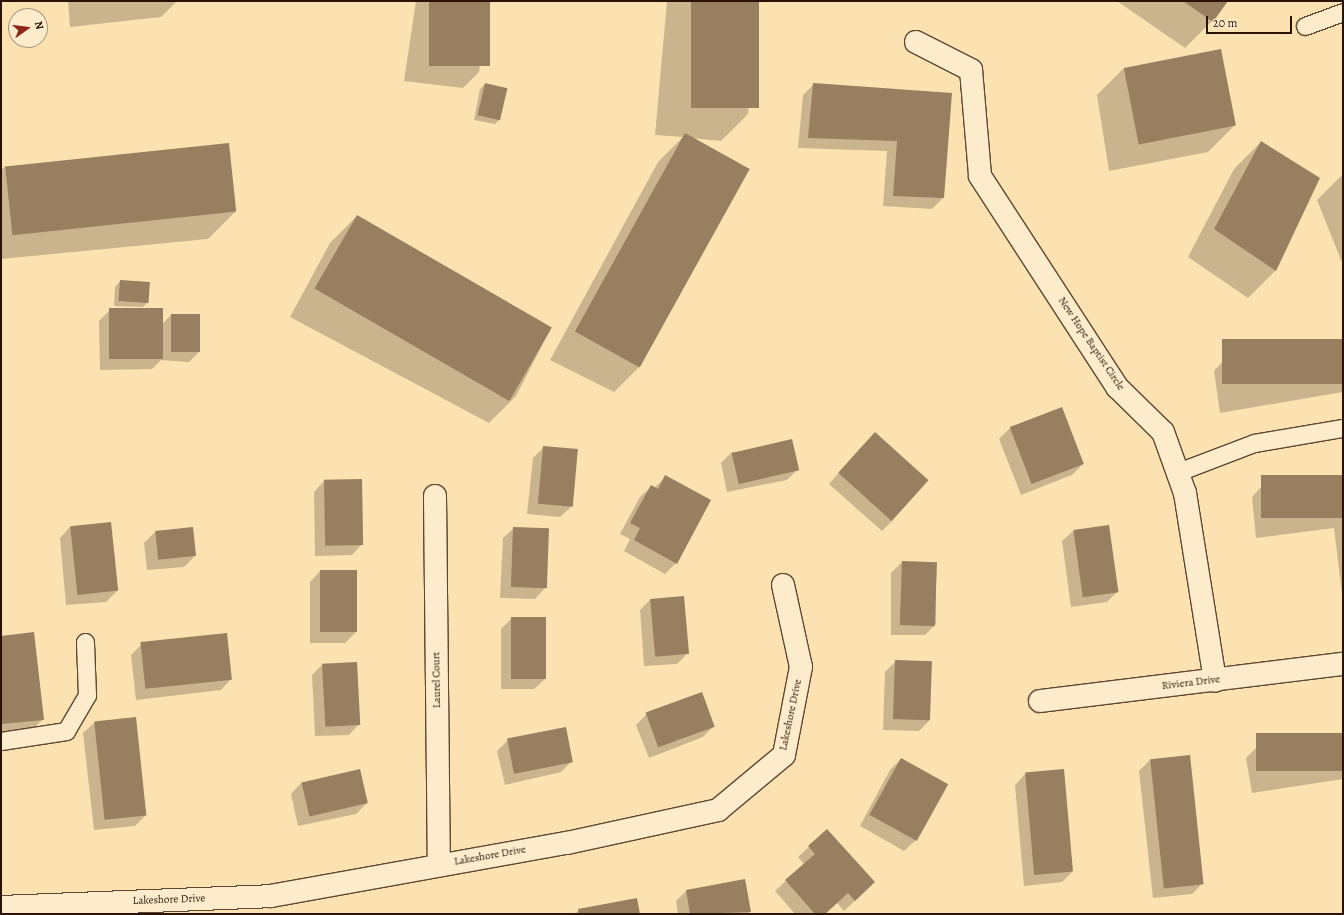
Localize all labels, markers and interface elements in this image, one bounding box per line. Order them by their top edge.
north arrow [8,8,48,48]
scale bar [1208,8,1294,34]
text: 20 m [1213,15,1237,31]
text: N [31,20,47,31]
street label: New Hope Baptist Circle [1055,295,1127,393]
street label: Laurel Court [430,652,444,708]
street label: Riviera Drive [1161,673,1221,693]
street label: Lakeshore Drive [777,678,805,752]
street label: Lakeshore Drive [453,843,527,869]
street label: Lakeshore Drive [133,892,205,908]

